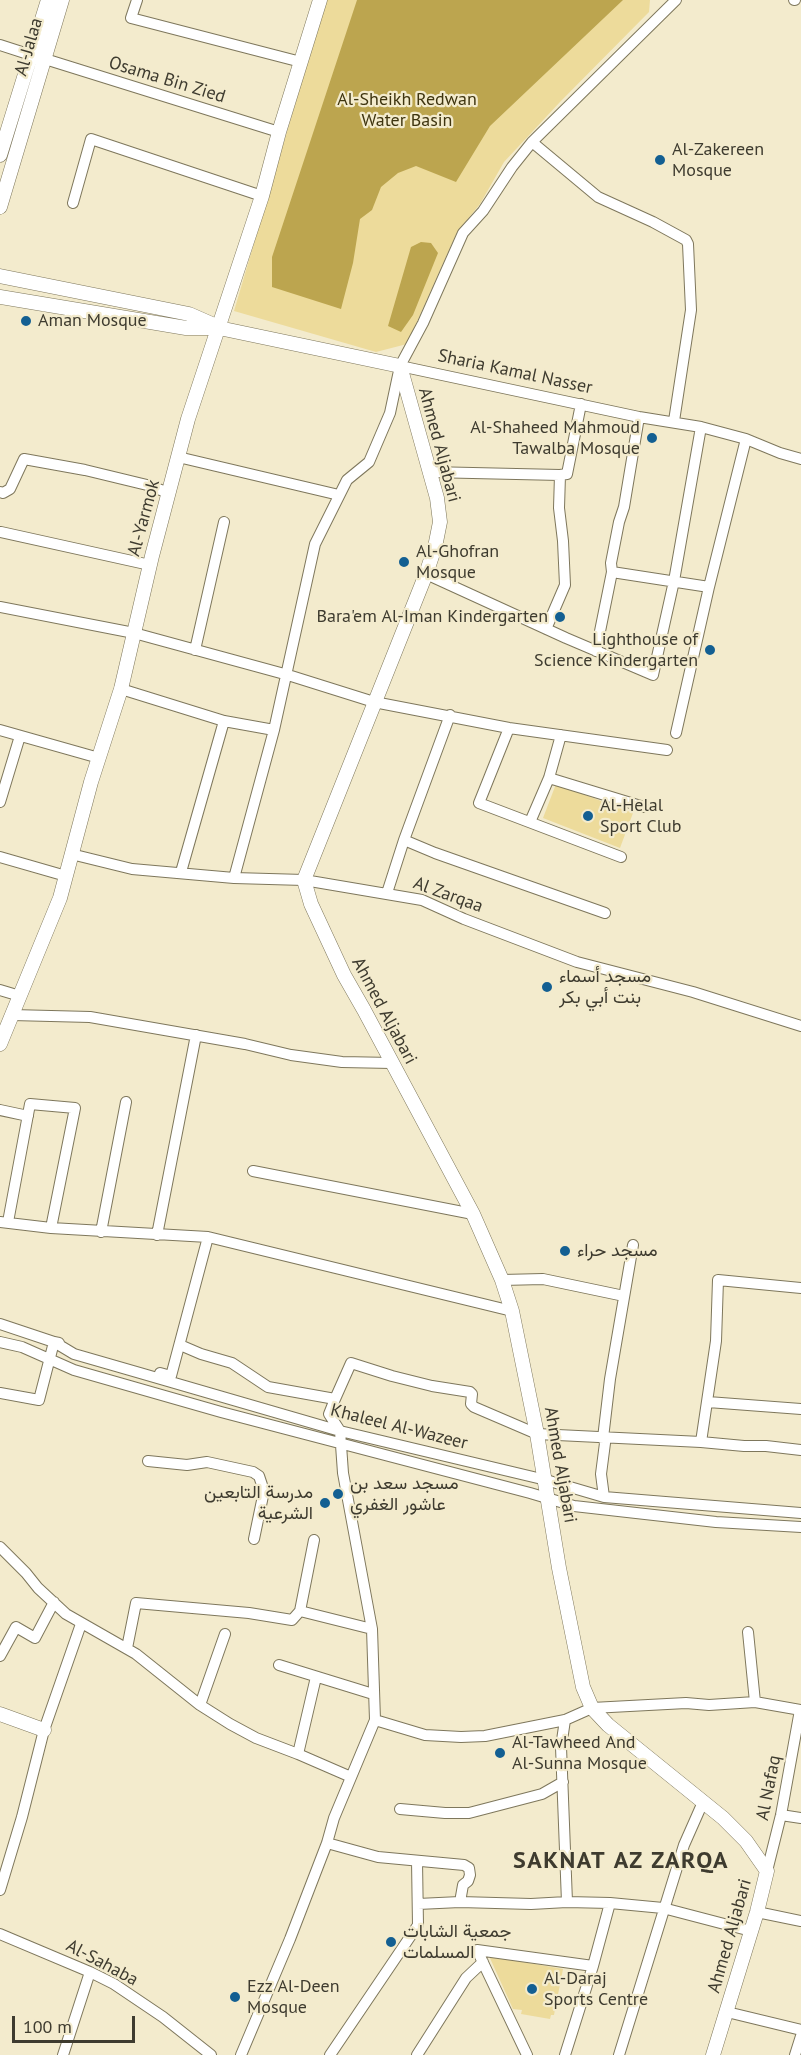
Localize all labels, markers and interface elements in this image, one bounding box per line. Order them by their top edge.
street label: Al-Jalaa [10,15,48,79]
street label: Osama Bin Zied [106,52,228,108]
park label: Al-Sheikh Redwan Water Basin [337,89,477,132]
place label: Al-Zakereen Mosque [672,139,764,182]
marker: Al-Zakereen Mosque [653,153,667,167]
place label: Aman Mosque [38,310,147,332]
marker: Aman Mosque [19,314,33,328]
street label: Sharia Kamal Nasser [436,345,594,399]
street label: Ahmed Aljabari [413,385,465,505]
place label: Al-Shaheed Mahmoud Tawalba Mosque [470,417,640,460]
marker: Al-Shaheed Mahmoud Tawalba Mosque [645,431,659,445]
street label: Al-Yarmok [123,477,165,559]
place label: Al-Ghofran Mosque [416,541,499,584]
marker: Al-Ghofran Mosque [397,555,411,569]
place label: Bara'em Al-Iman Kindergarten [317,606,548,628]
marker: Bara'em Al-Iman Kindergarten [553,610,567,624]
place label: Lighthouse of Science Kindergarten [534,629,698,672]
marker: Lighthouse of Science Kindergarten [703,643,717,657]
place label: Al-Helal Sport Club [600,795,681,838]
marker: Al-Helal Sport Club [581,809,595,823]
street label: Al Zarqaa [410,872,486,918]
street label: Ahmed Aljabari [347,954,421,1068]
place label: مسجد أسماء بنت أبي بكر [559,966,651,1008]
marker: مسجد أسماء بنت أبي بكر [540,980,554,994]
place label: مسجد حراء [577,1240,658,1262]
marker: مسجد حراء [558,1244,572,1258]
street label: Khaleel Al-Wazeer [328,1400,470,1454]
street label: Ahmed Aljabari [539,1405,581,1525]
place label: مسجد سعد بن عاشور الغفري [350,1473,459,1516]
place label: مدرسة التابعين الشرعية [204,1482,313,1524]
marker: مسجد سعد بن عاشور الغفري [331,1487,345,1501]
marker: مدرسة التابعين الشرعية [318,1496,332,1510]
place label: Al-Tawheed And Al-Sunna Mosque [512,1732,647,1774]
marker: Al-Tawheed And Al-Sunna Mosque [493,1746,507,1760]
street label: Al Nafaq [752,1754,786,1822]
district label: SAKNAT AZ ZARQA [513,1847,729,1875]
street label: Ahmed Aljabari [703,1876,757,1996]
place label: جمعية الشابات المسلمات [403,1921,511,1964]
street label: Al-Sahaba [62,1935,142,1991]
marker: جمعية الشابات المسلمات [384,1935,398,1949]
place label: Al-Daraj Sports Centre [544,1968,648,2010]
place label: Ezz Al-Deen Mosque [247,1976,340,2018]
marker: Al-Daraj Sports Centre [525,1982,539,1996]
marker: Ezz Al-Deen Mosque [228,1990,242,2004]
scale bar [15,2004,138,2042]
text: 100 m [23,2015,72,2038]

